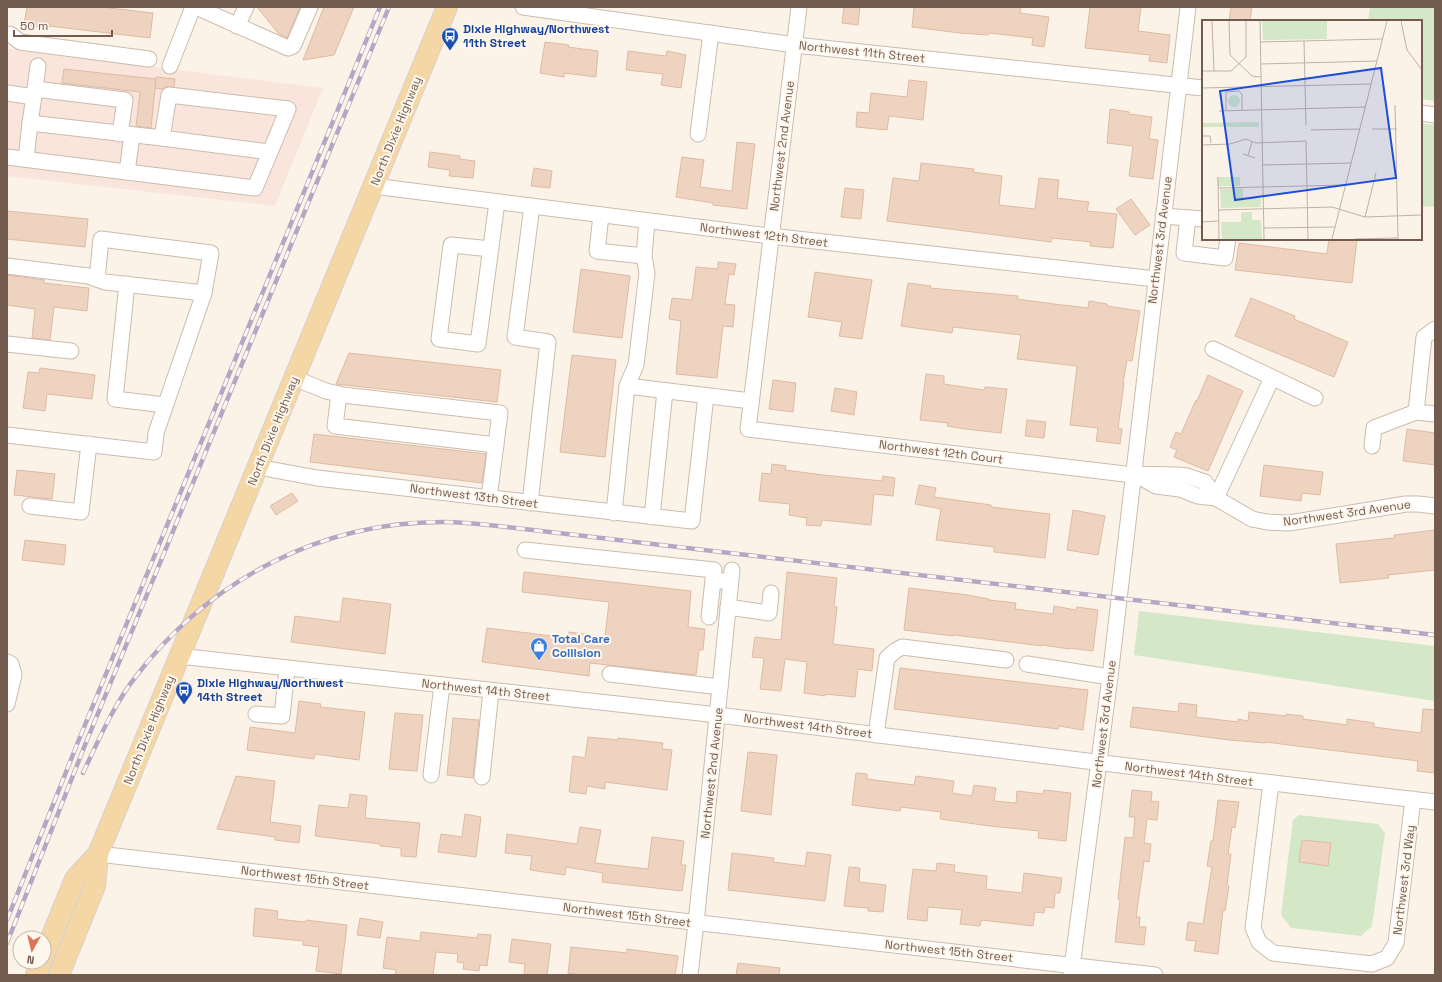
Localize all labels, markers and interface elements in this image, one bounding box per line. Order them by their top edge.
scale bar [14,12,112,38]
text: 50 m [20,18,48,34]
inset map [1202,20,1422,240]
place label: Dixie Highway/Northwest 11th Street [463,21,610,51]
bus stop icon: Dixie Highway/Northwest 11th Street [440,26,460,51]
street label: Northwest 11th Street [798,37,926,67]
street label: North Dixie Highway [367,74,425,188]
street label: Northwest 2nd Avenue [766,80,798,212]
street label: Northwest 3rd Avenue [1144,175,1176,305]
street label: Northwest 12th Street [699,219,829,251]
street label: North Dixie Highway [244,374,302,488]
street label: Northwest 12th Court [878,436,1004,468]
street label: Northwest 13th Street [409,480,539,512]
street label: Northwest 3rd Avenue [1282,496,1412,530]
place label: Total Care Collision [552,631,610,661]
shop icon: Total Care Collision [529,636,549,661]
street label: Northwest 3rd Avenue [1088,659,1120,789]
street label: North Dixie Highway [120,673,178,787]
place label: Dixie Highway/Northwest 14th Street [197,675,344,705]
street label: Northwest 14th Street [421,675,551,705]
bus stop icon: Dixie Highway/Northwest 14th Street [174,680,194,705]
street label: Northwest 2nd Avenue [697,707,727,839]
street label: Northwest 14th Street [743,710,873,742]
street label: Northwest 14th Street [1124,758,1254,790]
street label: Northwest 3rd Way [1389,824,1419,936]
street label: Northwest 15th Street [240,862,370,894]
street label: Northwest 15th Street [562,899,692,931]
north arrow [12,930,52,970]
street label: Northwest 15th Street [884,936,1014,966]
text: N [26,952,35,967]

